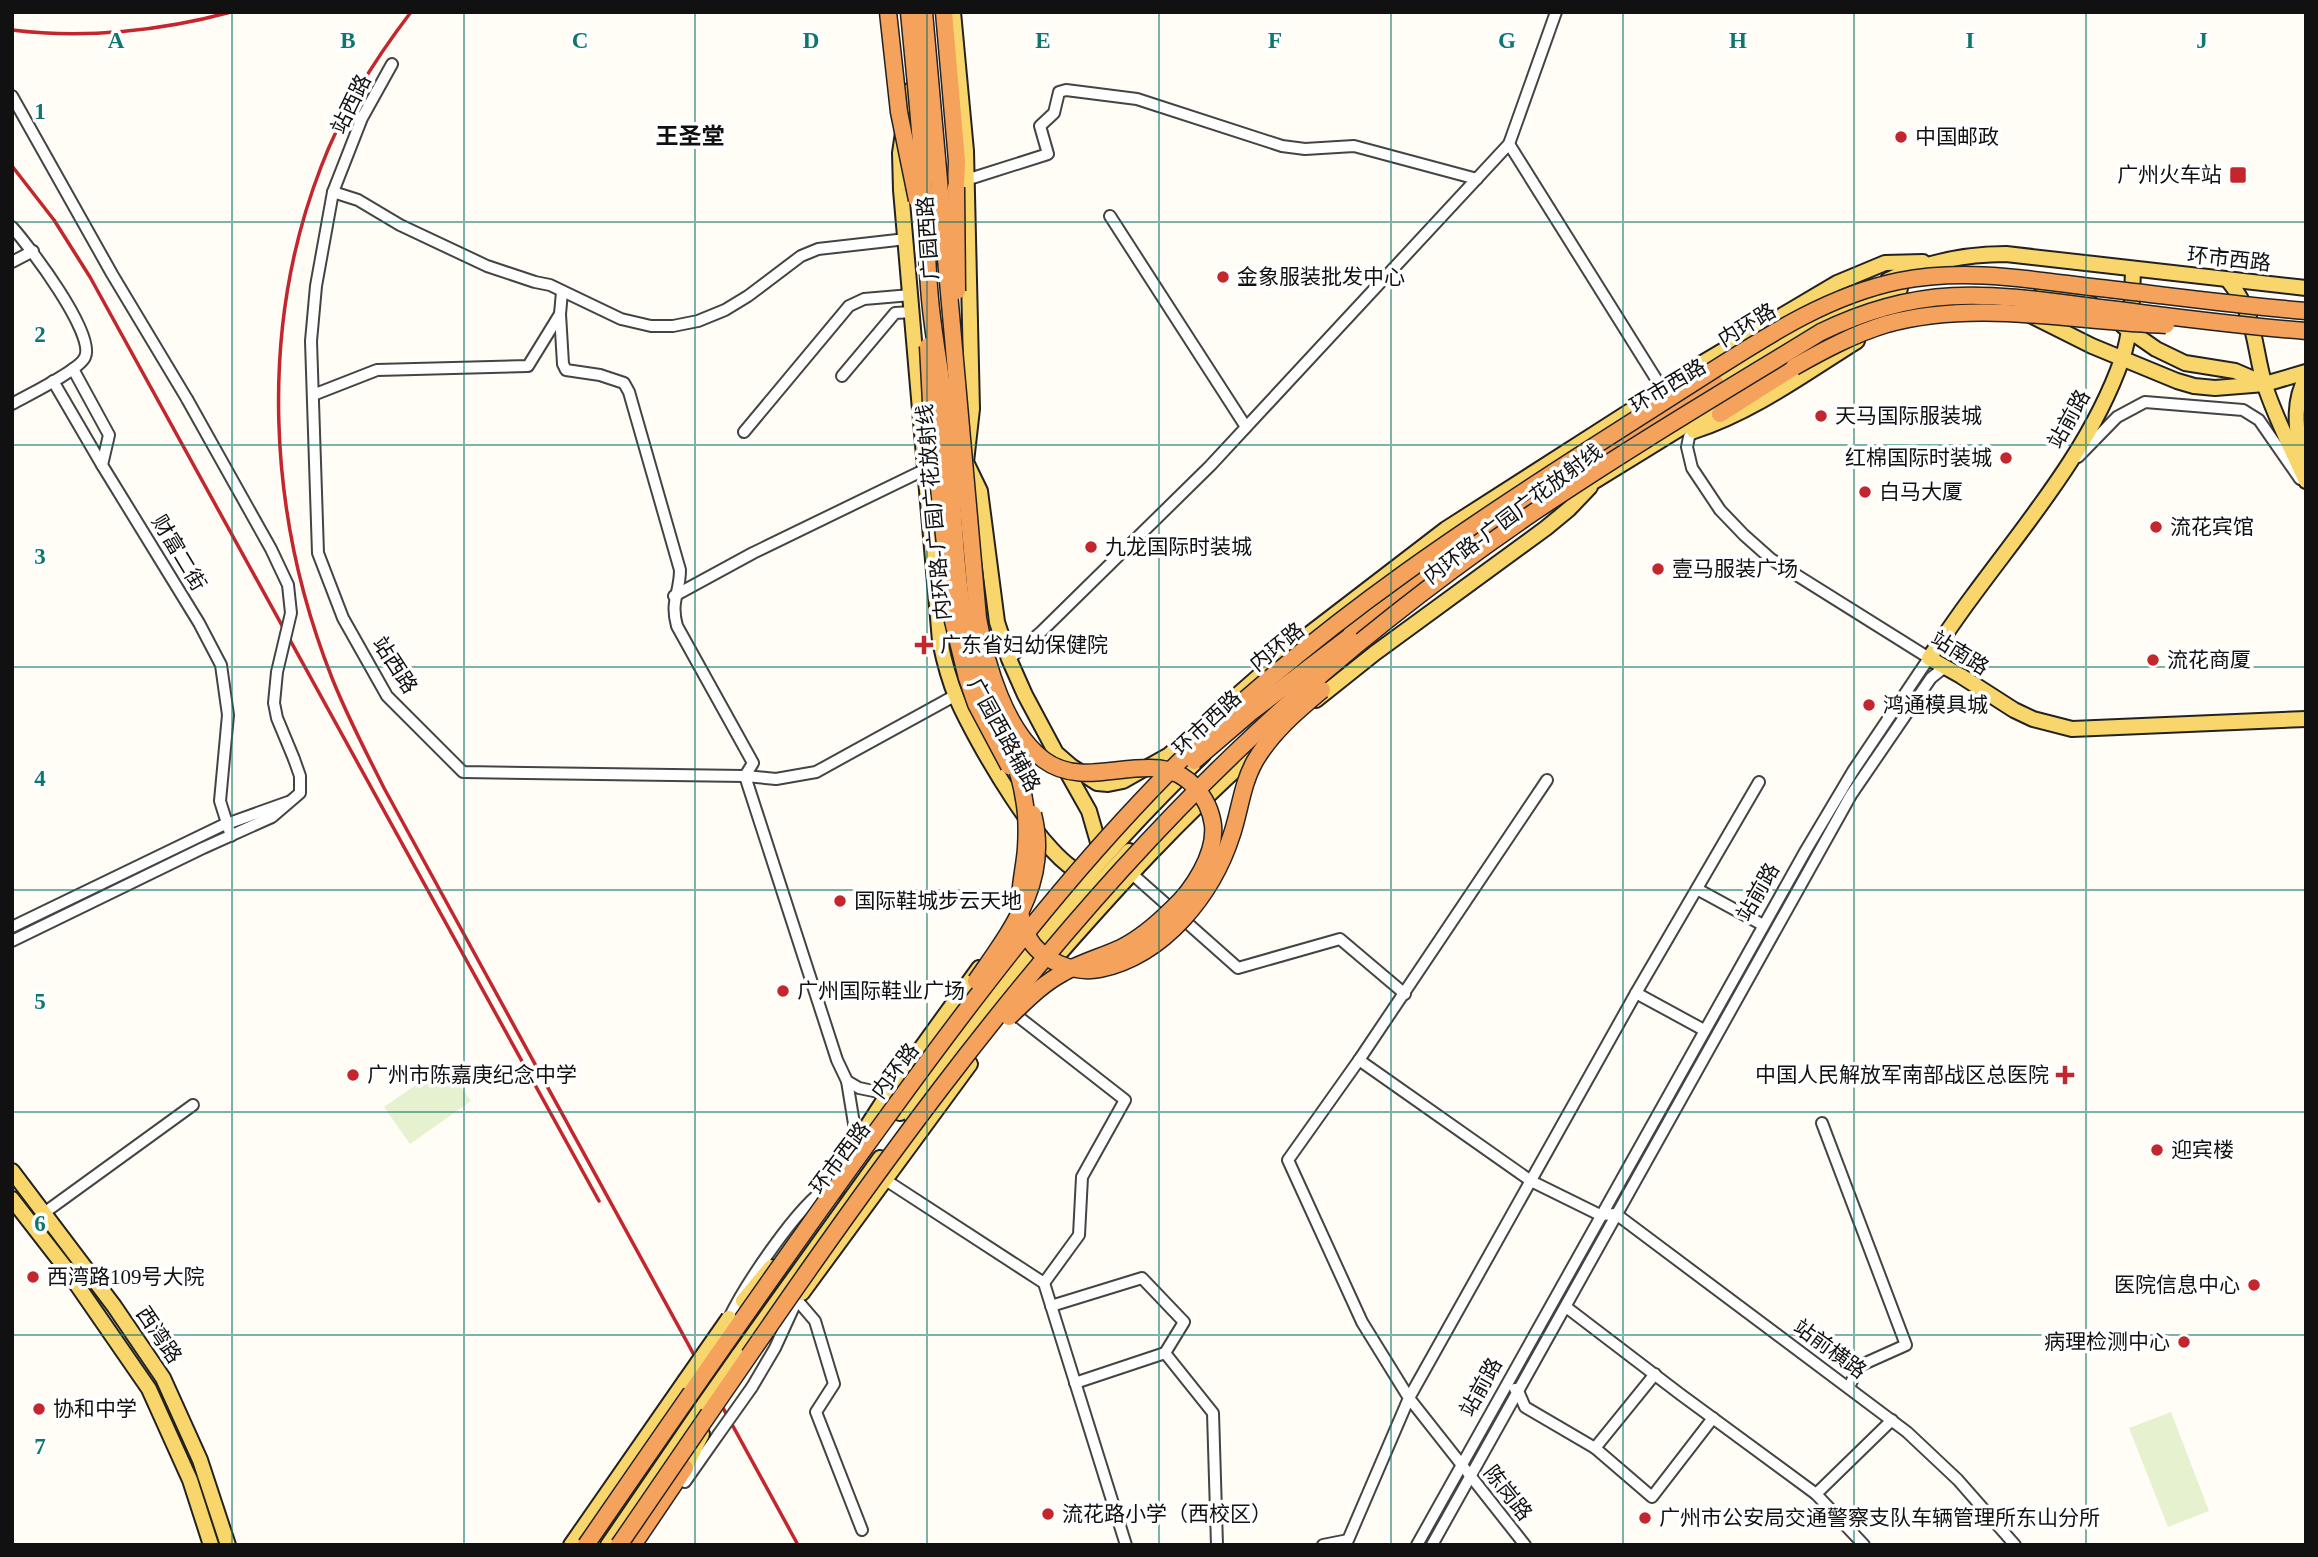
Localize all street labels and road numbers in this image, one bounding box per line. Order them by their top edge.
street label: 站西路 [326,70,376,138]
street label: 广园西路 [913,195,943,281]
street label: 环市西路 [2186,243,2272,275]
street label: 内环路 [1714,298,1780,352]
street label: 环市西路 [1626,354,1710,418]
street label: 站前路 [2043,386,2095,452]
street label: 内环路-广园广花放射线 [913,403,955,621]
street label: 内环路-广园广花放射线 [1419,439,1607,589]
street label: 财富二街 [147,511,211,595]
street label: 内环路 [1245,618,1309,676]
street label: 站南路 [1927,626,1993,680]
street label: 站西路 [368,632,422,698]
street label: 广园西路辅路 [963,674,1045,796]
street label: 环市西路 [1168,686,1246,760]
street label: 站前路 [1732,859,1784,925]
street label: 内环路 [866,1039,924,1103]
street label: 环市西路 [805,1117,875,1199]
street label: 西湾路 [131,1302,187,1368]
street label: 站前横路 [1789,1315,1871,1383]
street label: 站前路 [1455,1354,1507,1420]
street label: 陈岗路 [1479,1461,1537,1525]

